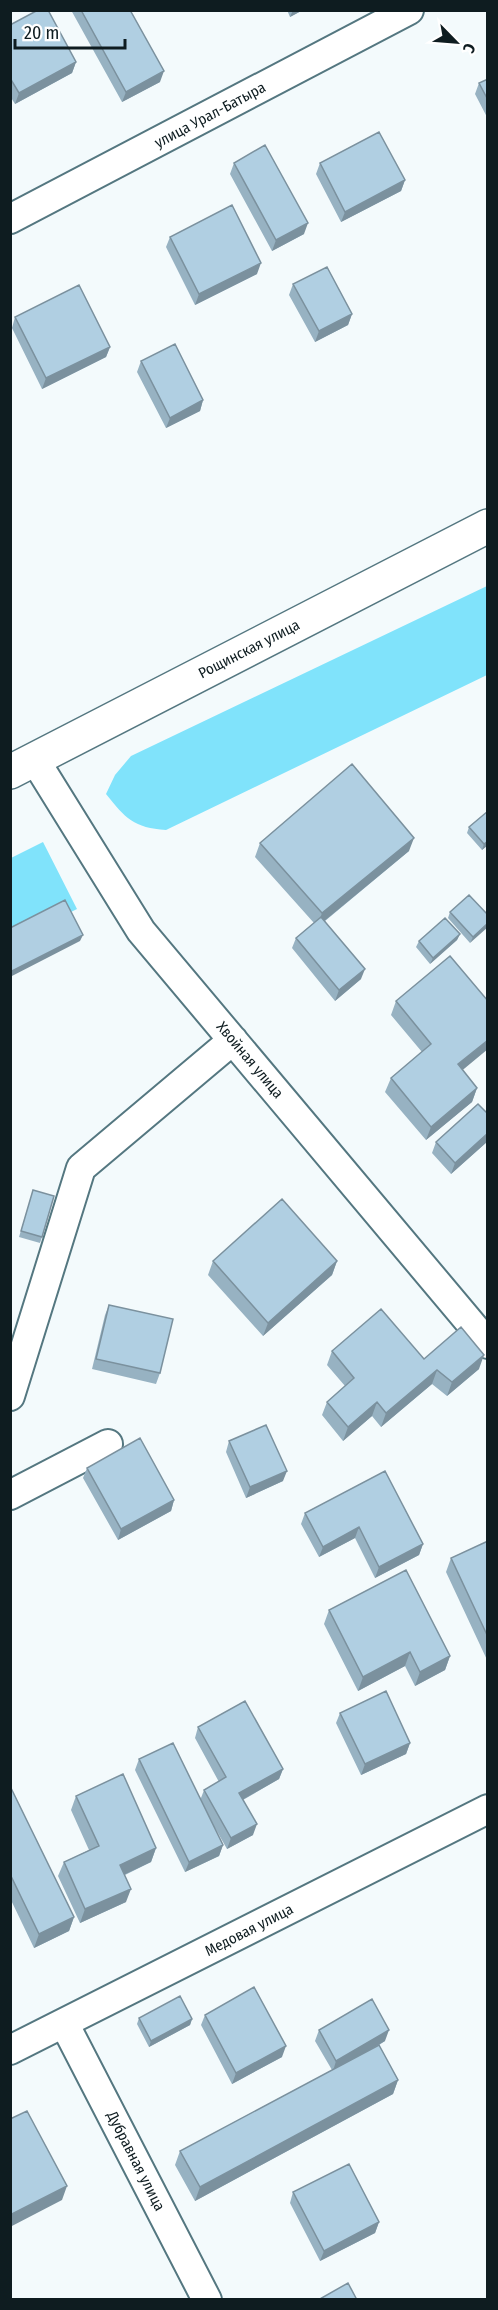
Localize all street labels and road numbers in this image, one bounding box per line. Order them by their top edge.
street label: улица Урал-Батыра [151,78,269,152]
street label: Рощинская улица [195,616,303,682]
street label: Хвойная улица [213,1018,287,1102]
street label: Медовая улица [202,1900,296,1960]
street label: Дубравная улица [103,2107,169,2214]

